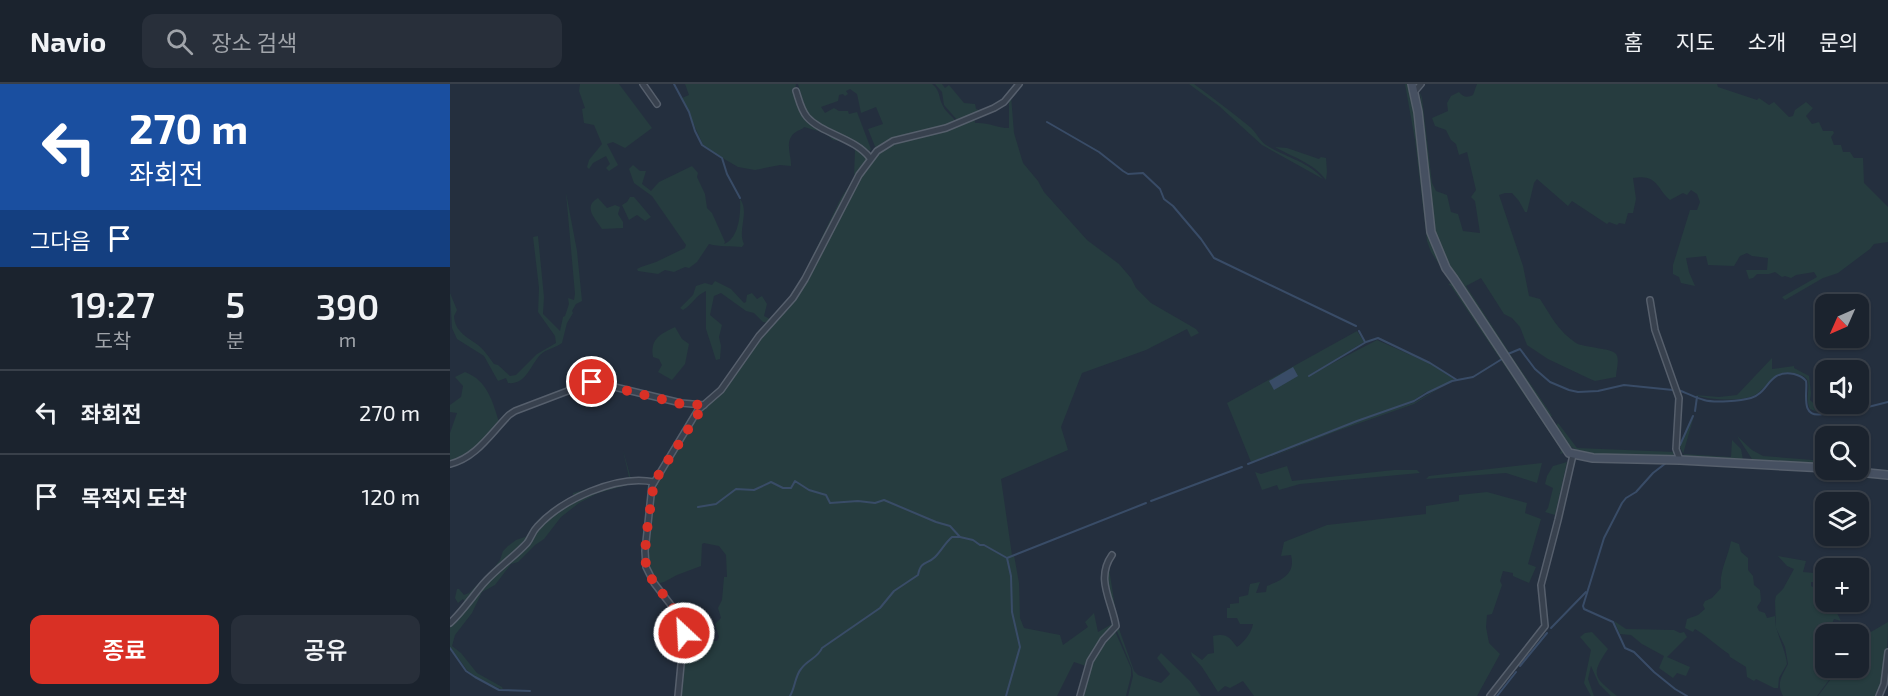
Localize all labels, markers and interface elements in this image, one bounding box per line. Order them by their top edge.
search box [142,14,562,68]
text: Navio [30,24,106,58]
icon: search [163,25,196,58]
text: 장소 검색 [211,29,297,55]
text: 홈 [1624,29,1643,54]
text: 지도 [1676,29,1715,54]
text: 소개 [1748,29,1786,54]
text: 문의 [1819,29,1858,54]
text: 270 m [129,102,248,152]
icon: left [30,108,108,186]
text: 좌회전 [129,157,204,189]
icon: arrive [103,222,136,255]
text: 그다음 [30,227,91,253]
text: 19:27 [71,282,155,325]
text: 5 [226,282,245,325]
text: 390 [316,284,379,327]
north arrow [1815,294,1869,348]
map controls [1815,294,1869,678]
text: m [339,327,356,351]
text: 도착 [94,328,131,352]
text: 분 [226,328,245,352]
pin [566,356,617,407]
button: sound [1815,360,1869,414]
icon: arrive [575,365,608,398]
icon: left [30,396,63,429]
text: 270 m [359,399,420,425]
text: 좌회전 [81,400,142,426]
button: search [1815,426,1869,480]
icon: arrive [30,480,63,513]
text: 120 m [361,483,420,509]
text: 목적지 도착 [81,484,187,510]
button: layers [1815,492,1869,546]
button: + [1815,558,1869,612]
position arrow [652,601,716,665]
button: 종료 [30,615,219,684]
button: 공유 [231,615,420,684]
button: − [1815,624,1869,678]

